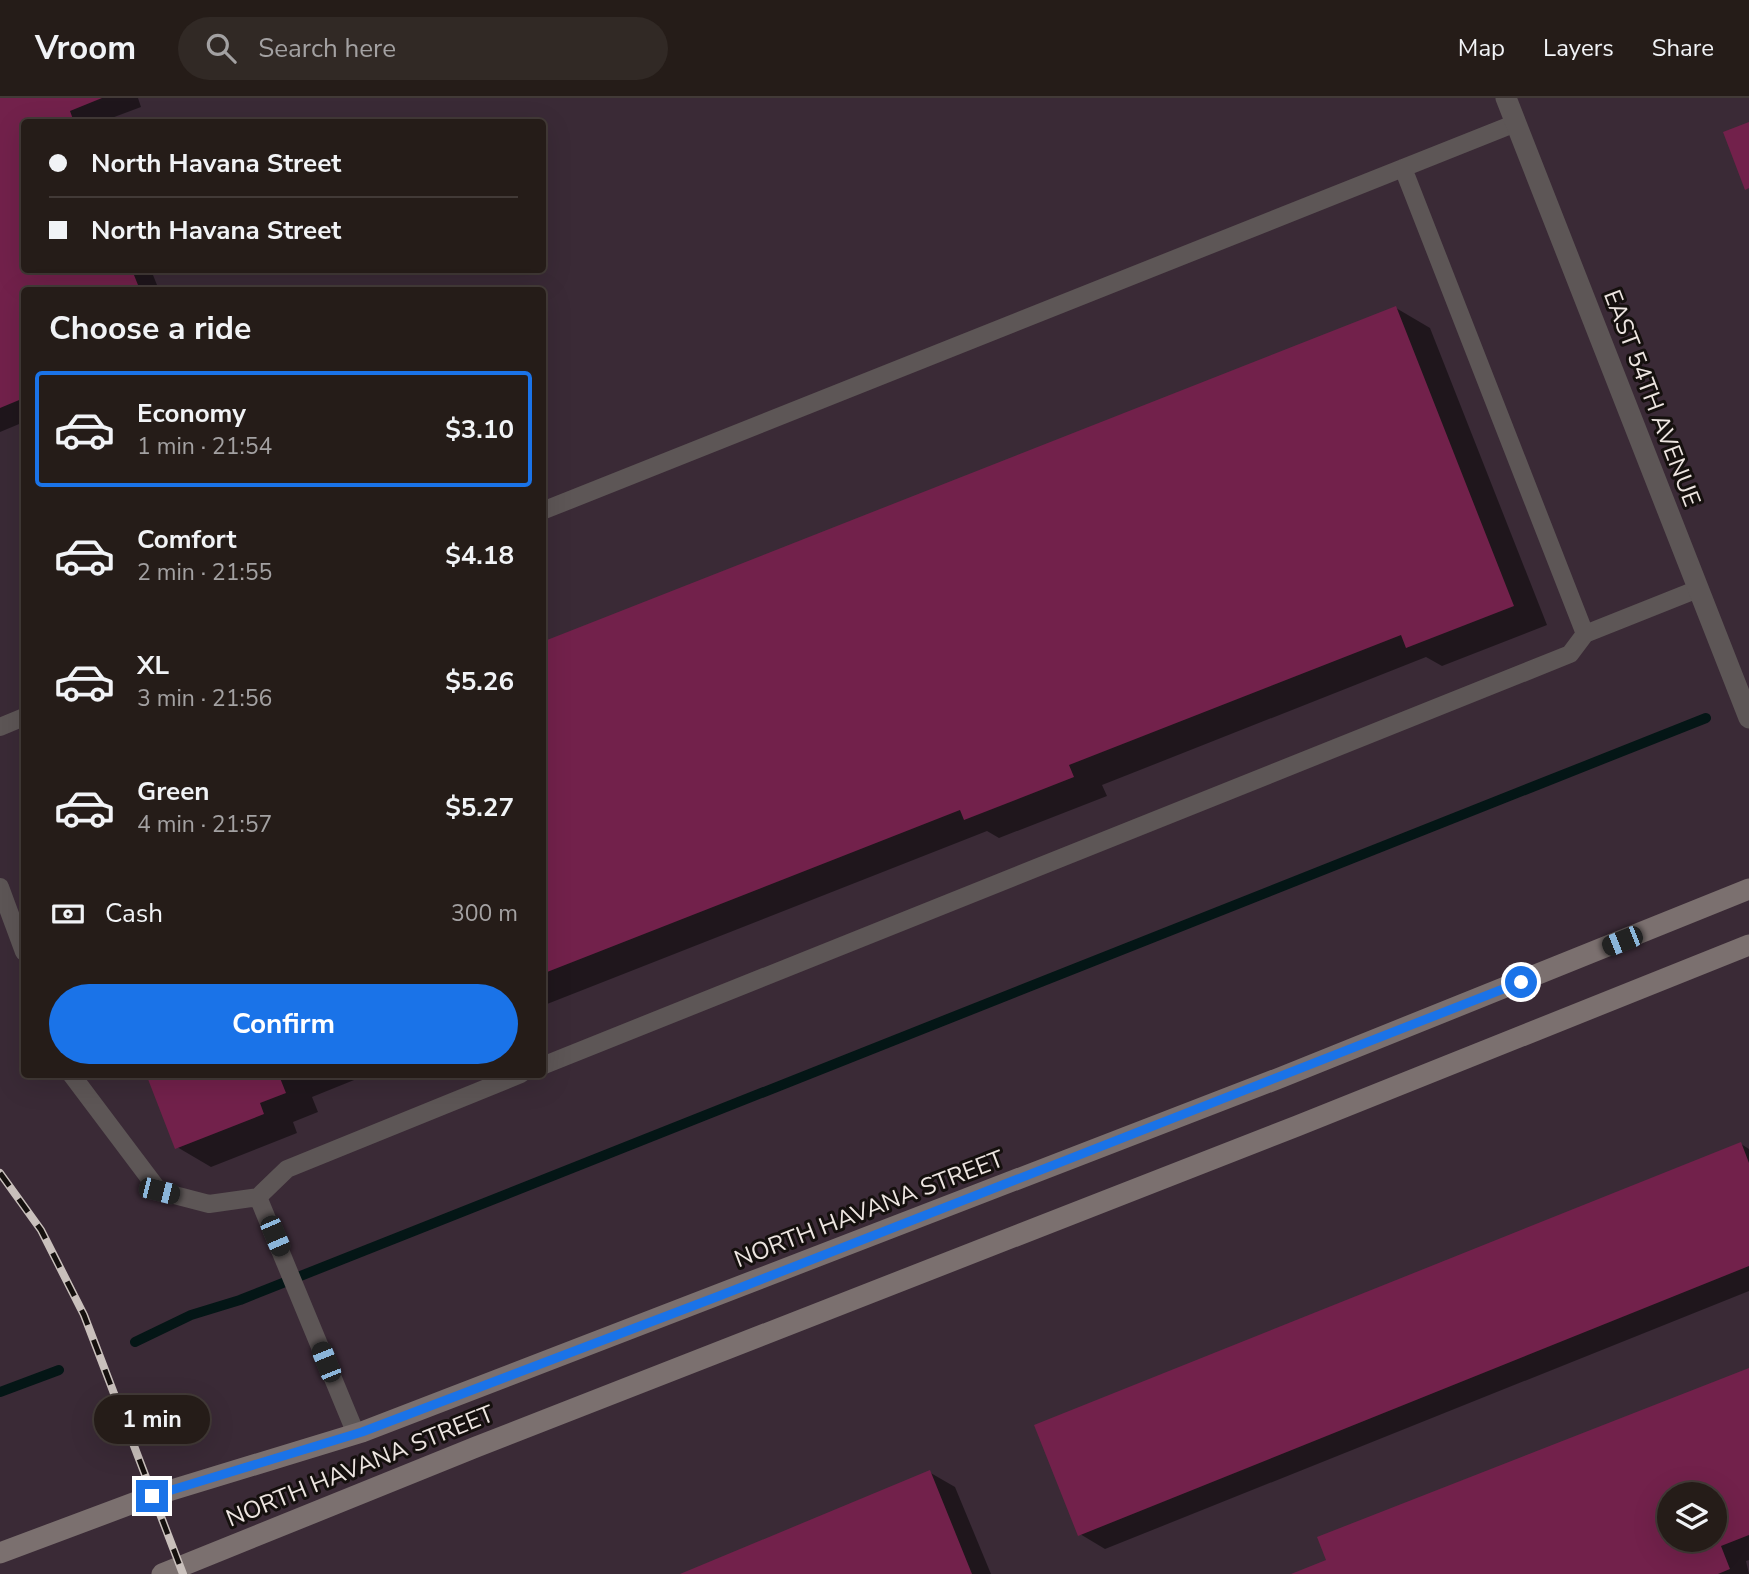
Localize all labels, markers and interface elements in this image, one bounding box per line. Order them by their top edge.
search box [178,17,668,80]
text: Vroom [35,26,136,71]
icon: search [202,29,240,67]
text: Search here [258,31,396,66]
text: Map [1458,32,1505,64]
text: Layers [1543,32,1614,64]
text: Share [1652,32,1714,64]
text: North Havana Street [91,146,341,181]
text: North Havana Street [91,213,341,248]
street label: EAST 54TH AVENUE [1596,285,1708,511]
text: Choose a ride [49,307,251,350]
text: Economy [137,396,246,431]
icon: car [53,398,116,461]
text: $3.10 [445,412,514,447]
text: 1 min · 21:54 [137,431,272,462]
text: Comfort [137,522,237,557]
icon: car [53,524,116,587]
text: $4.18 [445,538,514,573]
text: 2 min · 21:55 [137,557,272,588]
text: XL [137,648,169,683]
icon: car [53,650,116,713]
text: $5.26 [445,664,514,699]
text: 3 min · 21:56 [137,683,272,714]
text: Green [137,774,210,809]
icon: car [53,776,116,839]
text: $5.27 [445,790,514,825]
text: 4 min · 21:57 [137,809,272,840]
icon: cash [49,895,87,933]
text: Cash [105,896,163,931]
text: 300 m [451,898,518,929]
car [1599,923,1646,959]
route start [1505,966,1537,998]
button: Confirm [49,984,518,1064]
street label: NORTH HAVANA STREET [730,1143,1009,1275]
car [137,1176,182,1206]
car [258,1213,293,1259]
car [309,1339,344,1385]
callout: 1 min [94,1394,210,1444]
street label: NORTH HAVANA STREET [221,1397,499,1534]
text: 1 min [122,1404,182,1435]
route end [136,1480,168,1512]
map controls [1657,1482,1727,1552]
button: layers [1657,1482,1727,1552]

